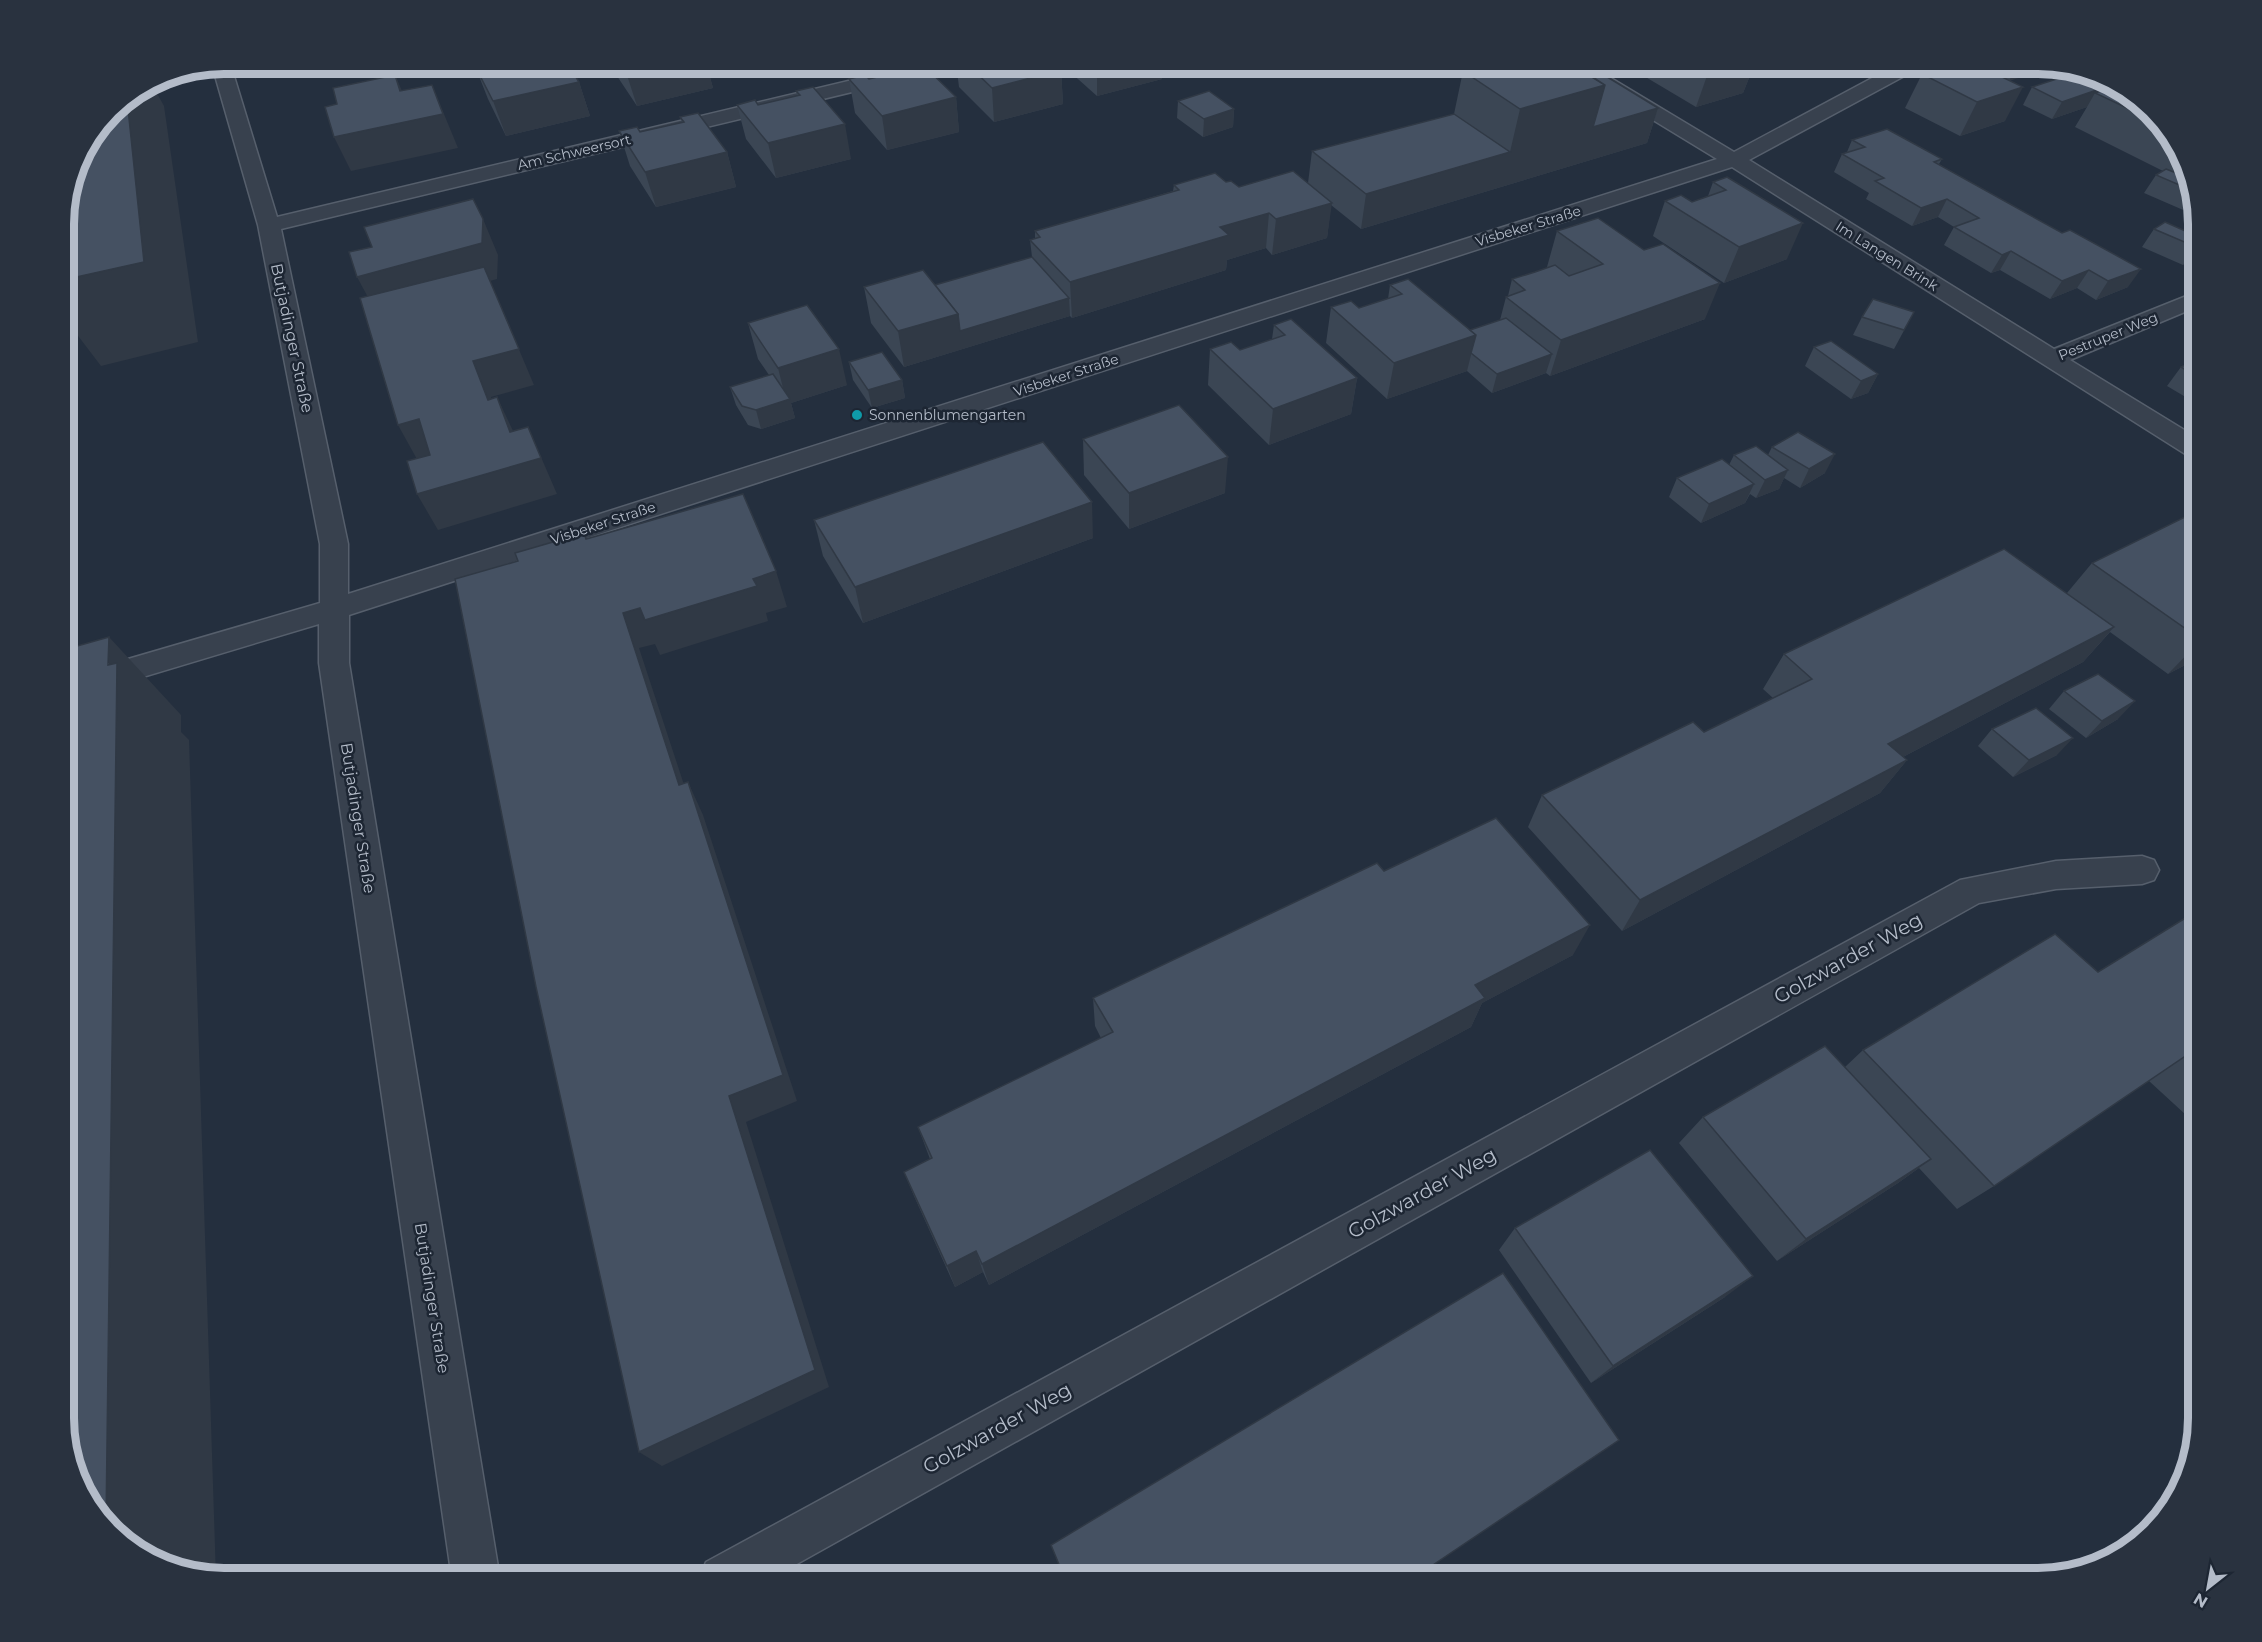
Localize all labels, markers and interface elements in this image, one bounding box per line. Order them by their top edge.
street label: Am Schweersort [515,130,633,174]
street label: Visbeker Straße [1473,201,1583,251]
street label: Im Langen Brink [1832,217,1942,295]
street label: Butjadinger Straße [267,262,317,414]
street label: Pestruper Weg [2056,308,2160,364]
street label: Visbeker Straße [1011,350,1121,400]
place label: Sonnenblumengarten [869,406,1026,424]
marker: Sonnenblumengarten [850,408,864,422]
street label: Visbeker Straße [548,498,658,548]
street label: Butjadinger Straße [337,741,379,895]
street label: Golzwarder Weg [1770,907,1926,1009]
street label: Golzwarder Weg [1344,1142,1500,1244]
street label: Butjadinger Straße [411,1221,453,1375]
street label: Golzwarder Weg [919,1377,1075,1479]
north arrow [2178,1558,2238,1618]
text: N [2190,1589,2211,1612]

